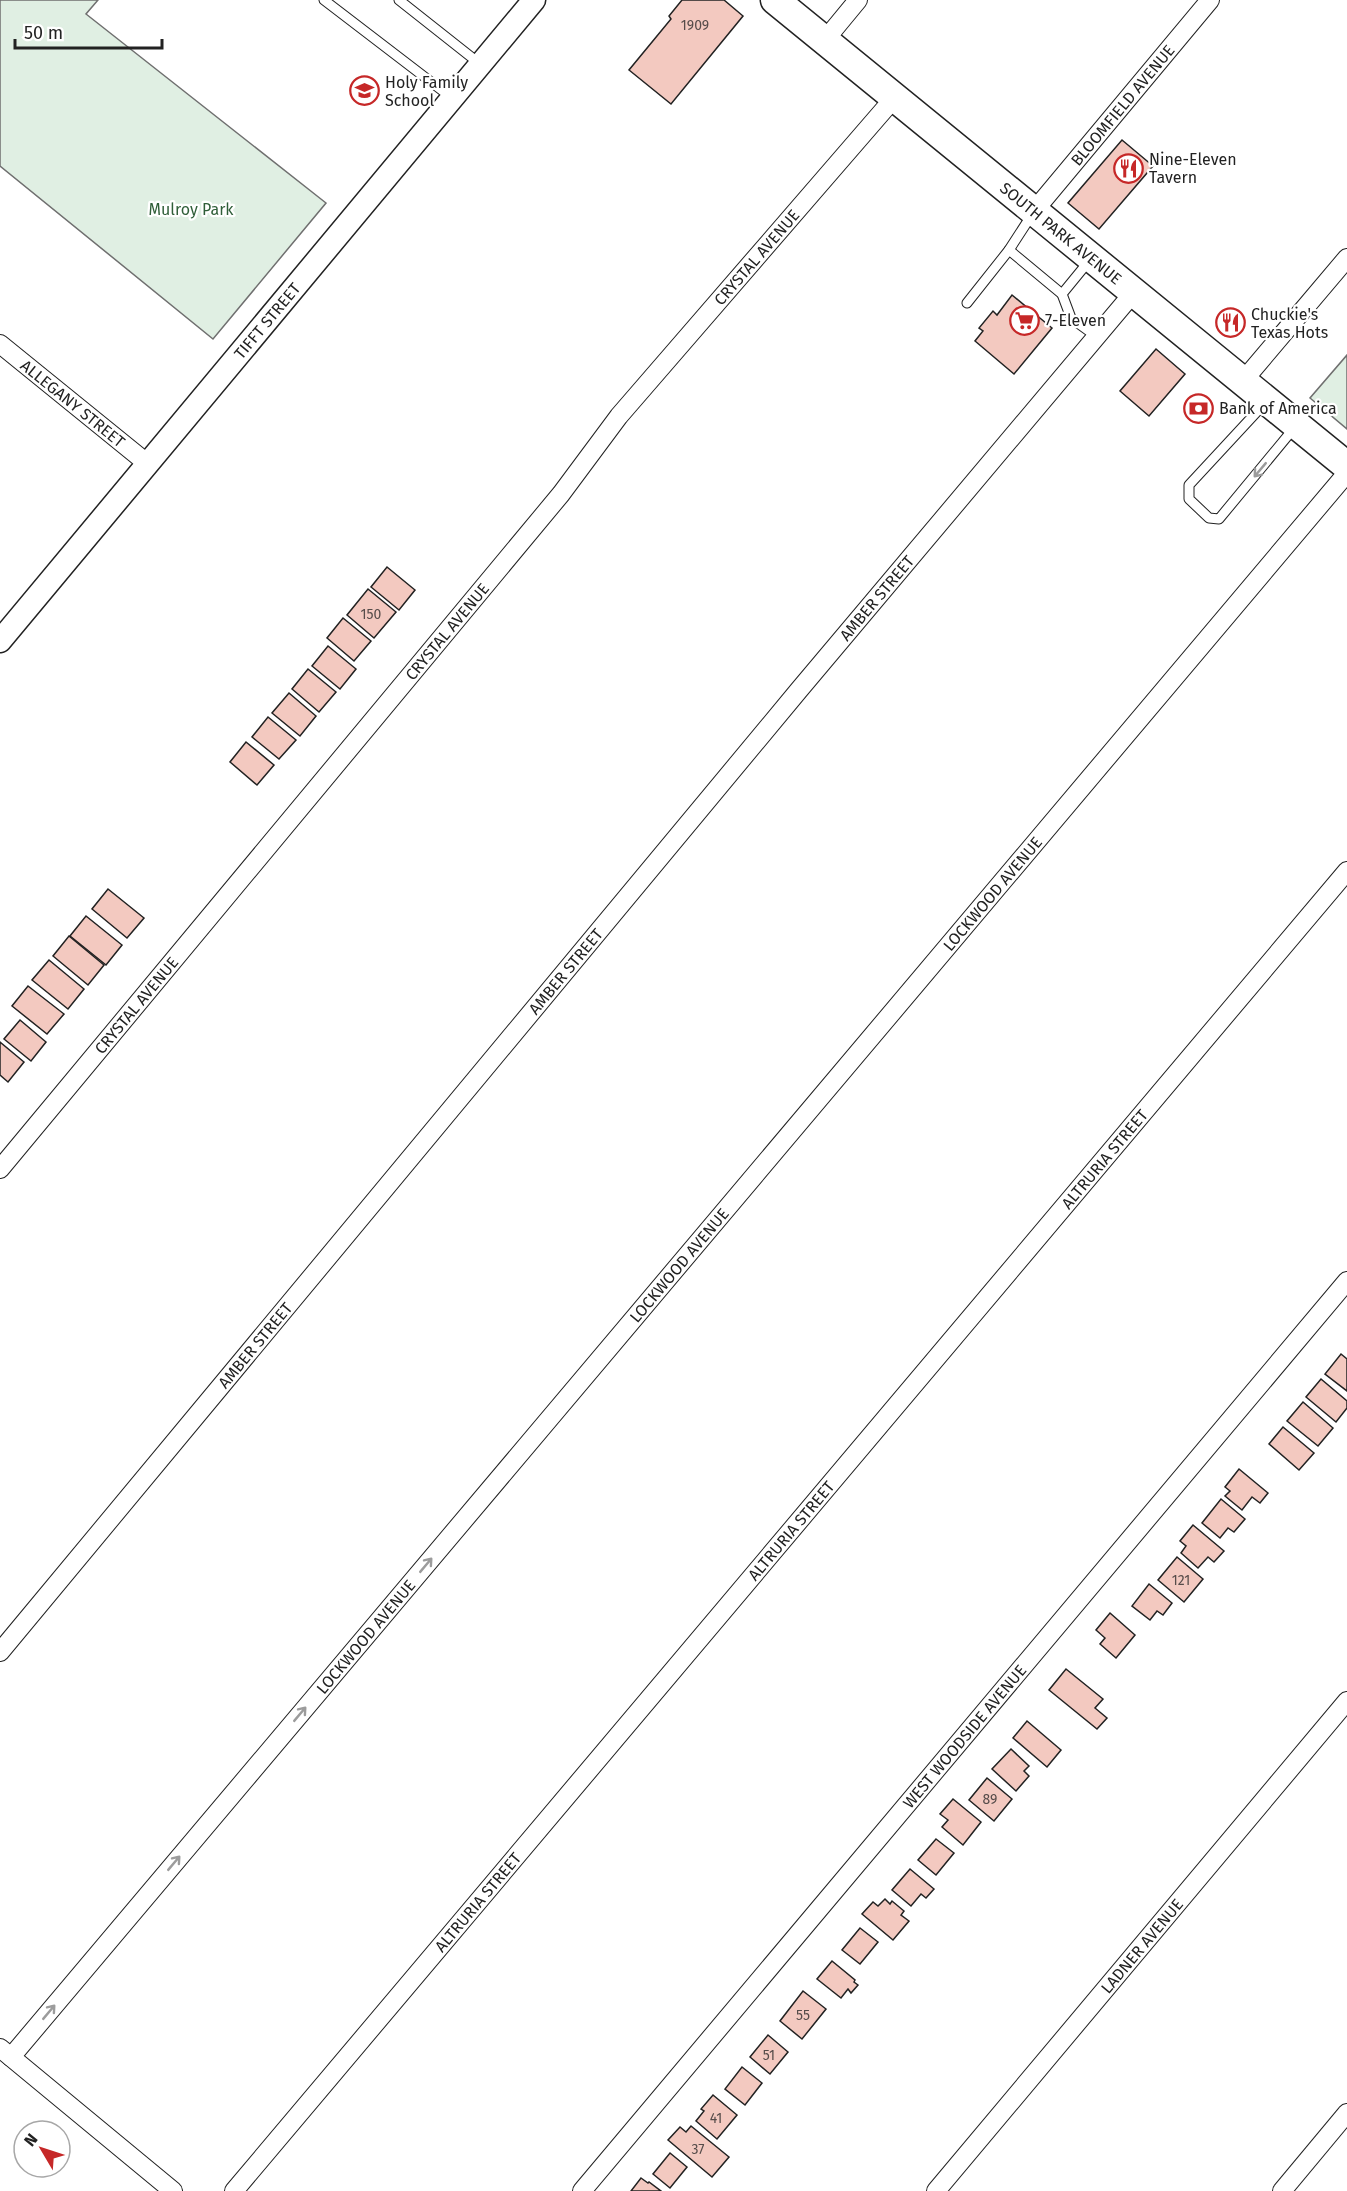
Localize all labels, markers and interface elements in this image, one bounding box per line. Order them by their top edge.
scale bar [15,12,162,50]
house number: 1909 [681,17,709,34]
text: 50 m [24,22,63,44]
street label: BLOOMFIELD AVENUE [1067,41,1179,170]
place label: Holy Family School [385,73,468,110]
school or university icon: Holy Family School [348,75,380,107]
place label: Nine-Eleven Tavern [1149,150,1237,187]
restaurant icon: Nine-Eleven Tavern [1112,152,1144,184]
street label: SOUTH PARK AVENUE [996,178,1125,289]
park label: Mulroy Park [148,200,234,219]
street label: CRYSTAL AVENUE [710,206,803,309]
street label: TIFFT STREET [230,279,305,363]
supermarket icon: 7-Eleven [1008,304,1040,336]
place label: Chuckie's Texas Hots [1251,305,1328,342]
restaurant icon: Chuckie's Texas Hots [1214,307,1246,339]
place label: 7-Eleven [1045,311,1106,330]
street label: ALLEGANY STREET [17,356,129,452]
bank icon: Bank of America [1182,392,1214,424]
place label: Bank of America [1219,399,1337,418]
one-way arrow [1253,462,1266,478]
street label: AMBER STREET [836,551,919,645]
street label: CRYSTAL AVENUE [401,579,493,684]
house number: 150 [361,606,382,623]
street label: LOCKWOOD AVENUE [939,833,1046,955]
street label: AMBER STREET [525,924,607,1018]
street label: CRYSTAL AVENUE [91,953,182,1058]
street label: ALTRURIA STREET [1057,1105,1152,1213]
street label: LOCKWOOD AVENUE [626,1205,733,1326]
street label: AMBER STREET [214,1298,297,1392]
street label: ALTRURIA STREET [744,1477,839,1584]
one-way arrow [419,1558,433,1573]
house number: 121 [1172,1572,1190,1589]
street label: LOCKWOOD AVENUE [313,1576,419,1698]
street label: WEST WOODSIDE AVENUE [899,1661,1030,1812]
one-way arrow [293,1707,307,1722]
house number: 89 [983,1791,997,1808]
street label: ALTRURIA STREET [431,1848,526,1956]
one-way arrow [167,1856,181,1871]
street label: LADNER AVENUE [1097,1895,1187,1997]
one-way arrow [42,2004,55,2020]
house number: 55 [796,2007,810,2024]
house number: 51 [763,2047,775,2064]
house number: 41 [710,2110,722,2127]
north arrow [12,2119,72,2179]
text: N [20,2130,41,2150]
house number: 37 [691,2141,705,2158]

